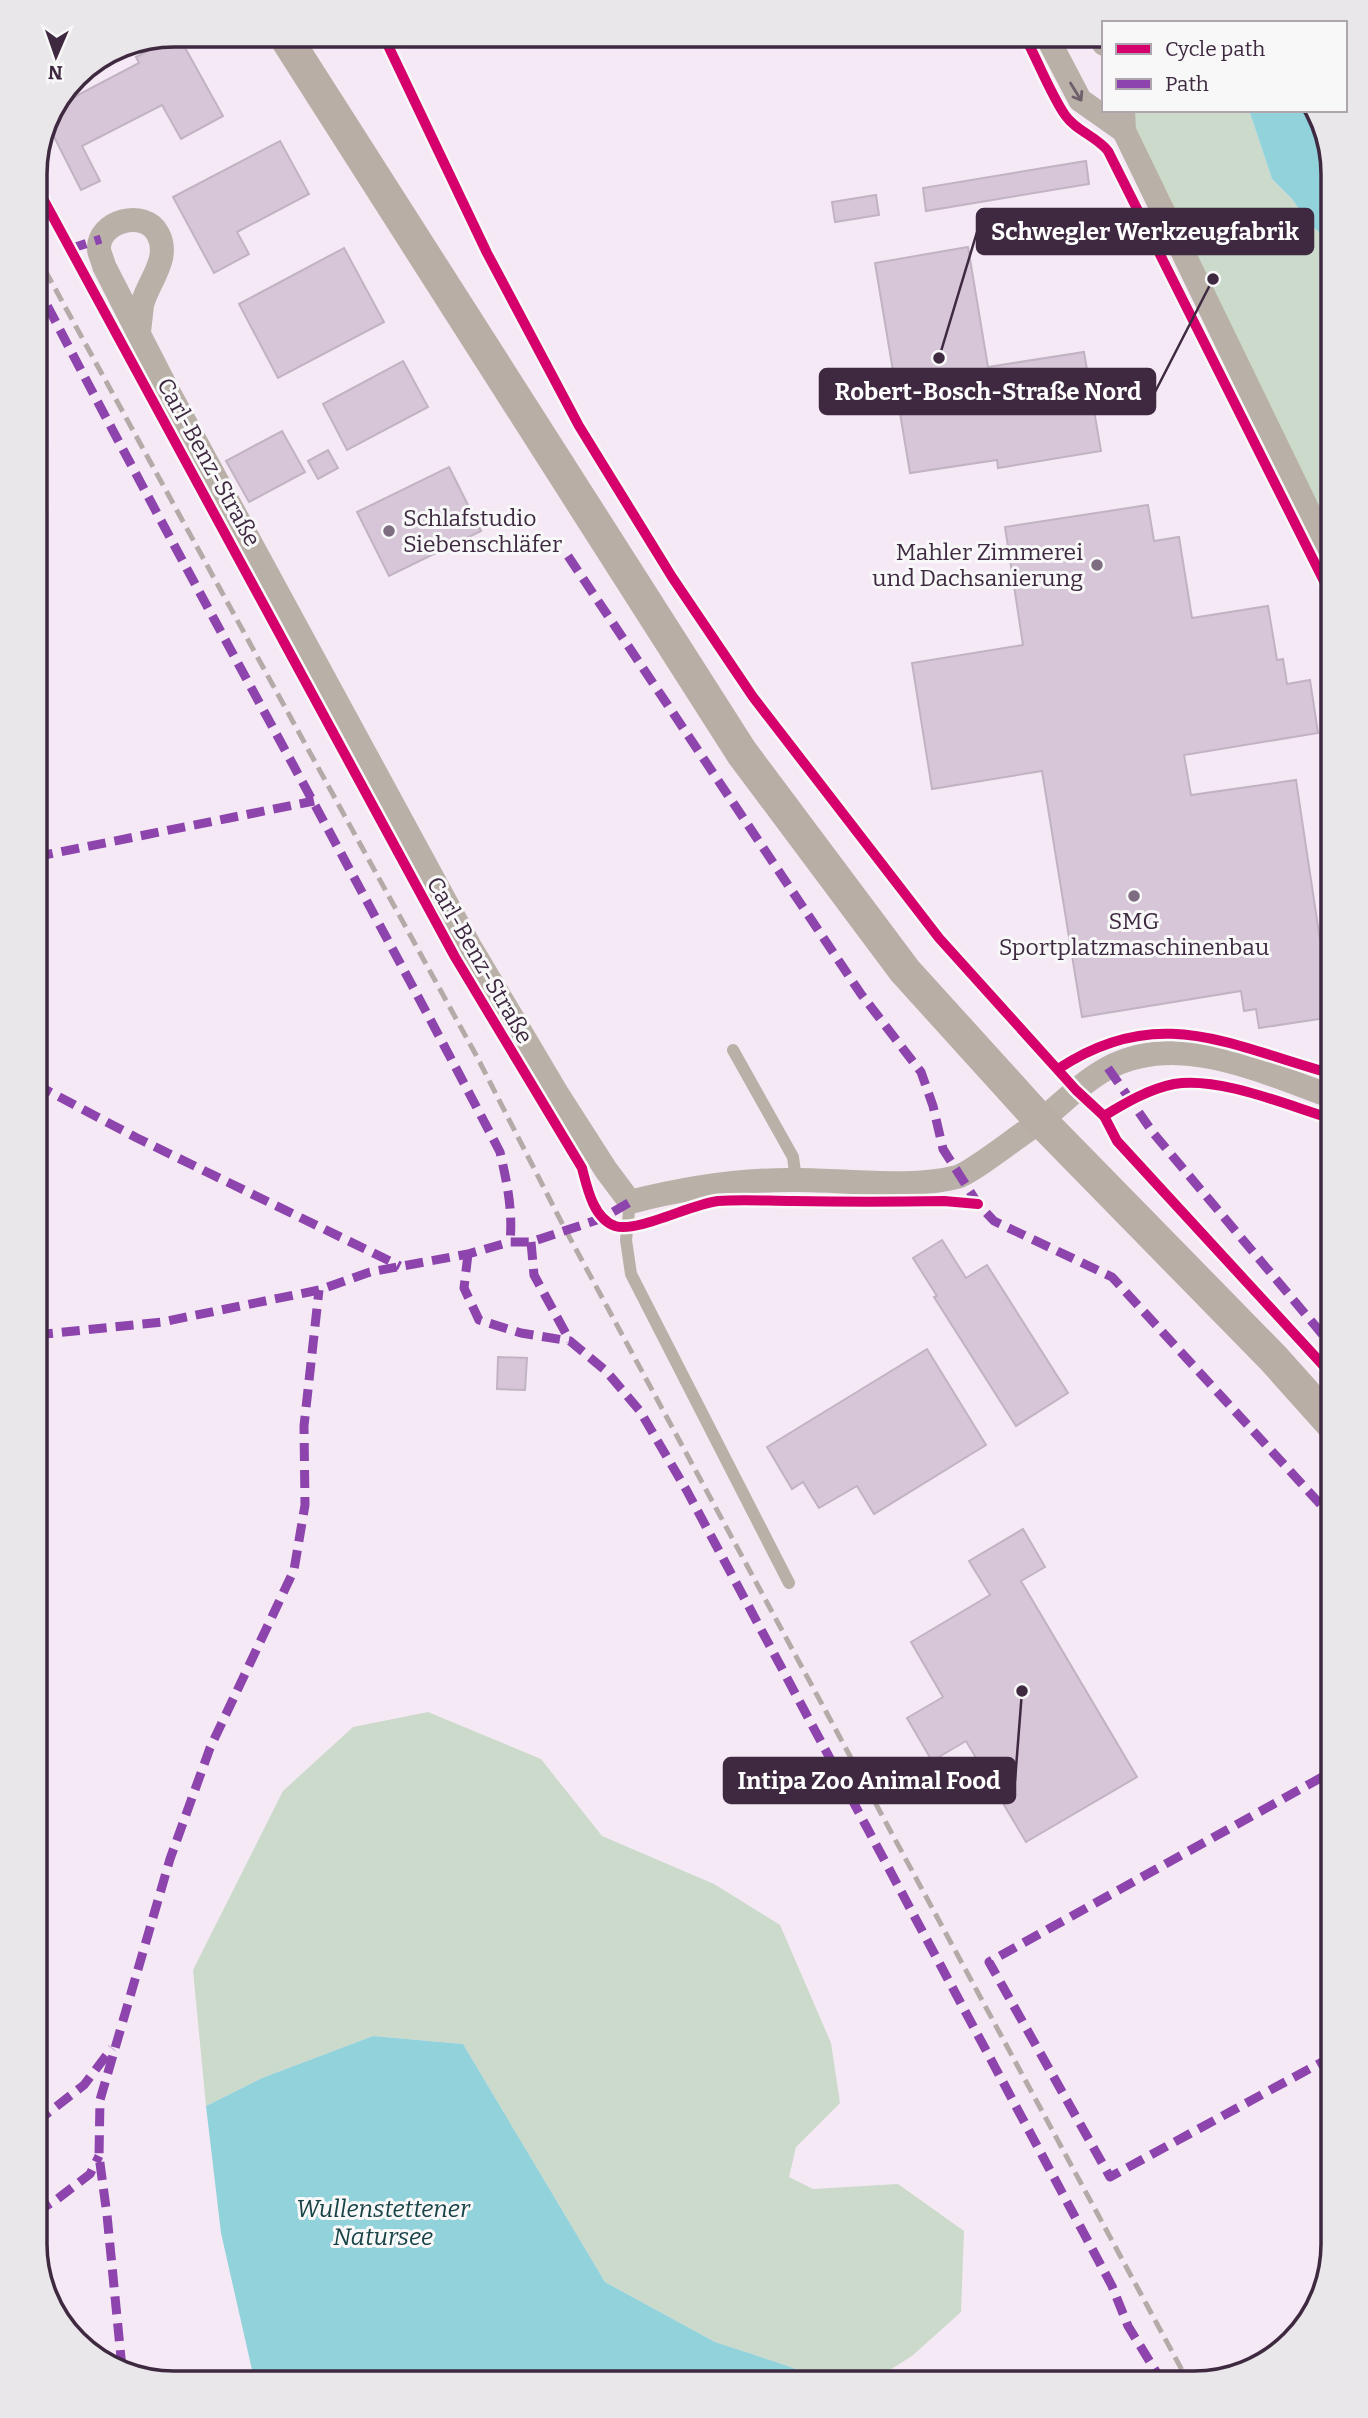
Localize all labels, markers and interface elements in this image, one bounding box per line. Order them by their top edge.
north arrow [21,21,91,91]
legend [1102,21,1347,112]
text: Cycle path [1165,36,1265,62]
text: N [47,61,63,84]
text: Path [1165,71,1209,97]
one-way arrow [1069,81,1083,101]
callout: Schwegler Werkzeugfabrik [977,209,1313,254]
text: Schwegler Werkzeugfabrik [991,218,1300,246]
callout: Robert-Bosch-Straße Nord [820,369,1155,414]
street label: Carl-Benz-Straße [151,373,267,551]
text: Robert-Bosch-Straße Nord [835,378,1142,406]
place label: Schlafstudio Siebenschläfer [403,504,562,558]
marker: Schlafstudio Siebenschläfer [381,523,397,539]
place label: Mahler Zimmerei und Dachsanierung [872,538,1083,592]
marker: Mahler Zimmerei und Dachsanierung [1089,557,1105,573]
street label: Carl-Benz-Straße [421,871,539,1049]
marker: SMG Sportplatzmaschinenbau [1126,888,1142,904]
place label: SMG Sportplatzmaschinenbau [999,907,1269,961]
callout: Intipa Zoo Animal Food [724,1758,1015,1803]
text: Intipa Zoo Animal Food [737,1767,1001,1795]
water label: Wullenstettener Natursee [296,2195,471,2251]

